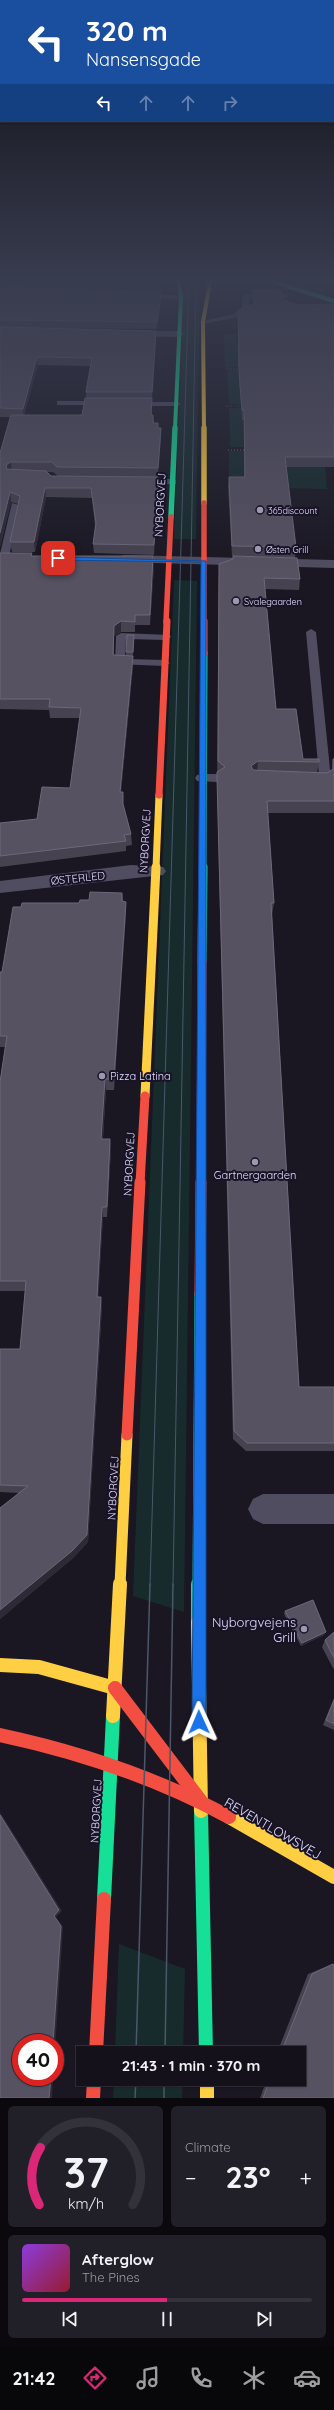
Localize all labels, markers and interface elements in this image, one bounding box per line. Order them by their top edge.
text: 320 m [86,13,168,48]
icon: left [20,16,72,68]
text: Nansensgade [86,48,201,71]
icon: left [93,92,115,114]
icon: ahead [135,92,157,114]
icon: ahead [177,92,199,114]
icon: right [219,92,241,114]
street label: NYBORGVEJ [151,473,169,537]
marker: 365discount [255,505,265,515]
place label: 365discount [268,505,318,516]
pin [41,541,75,575]
marker: Østen Grill [253,544,263,554]
place label: Østen Grill [266,544,308,555]
icon: arrive [47,547,69,569]
marker: Svalegaarden [231,596,241,606]
place label: Svalegaarden [244,596,302,607]
street label: NYBORGVEJ [136,809,154,873]
street label: ØSTERLED [50,868,106,888]
place label: Pizza Latina [110,1069,171,1083]
marker: Pizza Latina [97,1071,107,1081]
street label: NYBORGVEJ [120,1132,138,1196]
marker: Gartnergaarden [250,1157,260,1167]
place label: Gartnergaarden [214,1168,296,1182]
street label: NYBORGVEJ [104,1456,122,1520]
place label: Nyborgvejens Grill [212,1614,296,1645]
marker: Nyborgvejens Grill [299,1624,309,1634]
position arrow [178,1701,220,1743]
street label: NYBORGVEJ [87,1779,105,1843]
street label: REVENTLOWSVEJ [222,1794,324,1862]
speed limit sign: 40 [12,2034,64,2086]
text: 21:43 · 1 min · 370 m [122,2056,260,2075]
text: Climate [185,2139,231,2155]
text: 37 [63,2145,108,2197]
text: 23° [226,2158,271,2196]
text: − [185,2164,196,2192]
text: + [300,2164,312,2192]
text: km/h [67,2194,104,2212]
text: Afterglow [82,2250,154,2269]
text: The Pines [82,2269,140,2285]
icon: previous [59,2308,81,2330]
icon: pause [156,2308,178,2330]
icon: next [253,2308,275,2330]
icon: directions [81,2364,109,2392]
icon: music [134,2364,162,2392]
icon: phone [187,2364,215,2392]
icon: climate [240,2364,268,2392]
icon: car [293,2364,321,2392]
text: 21:42 [13,2367,56,2390]

